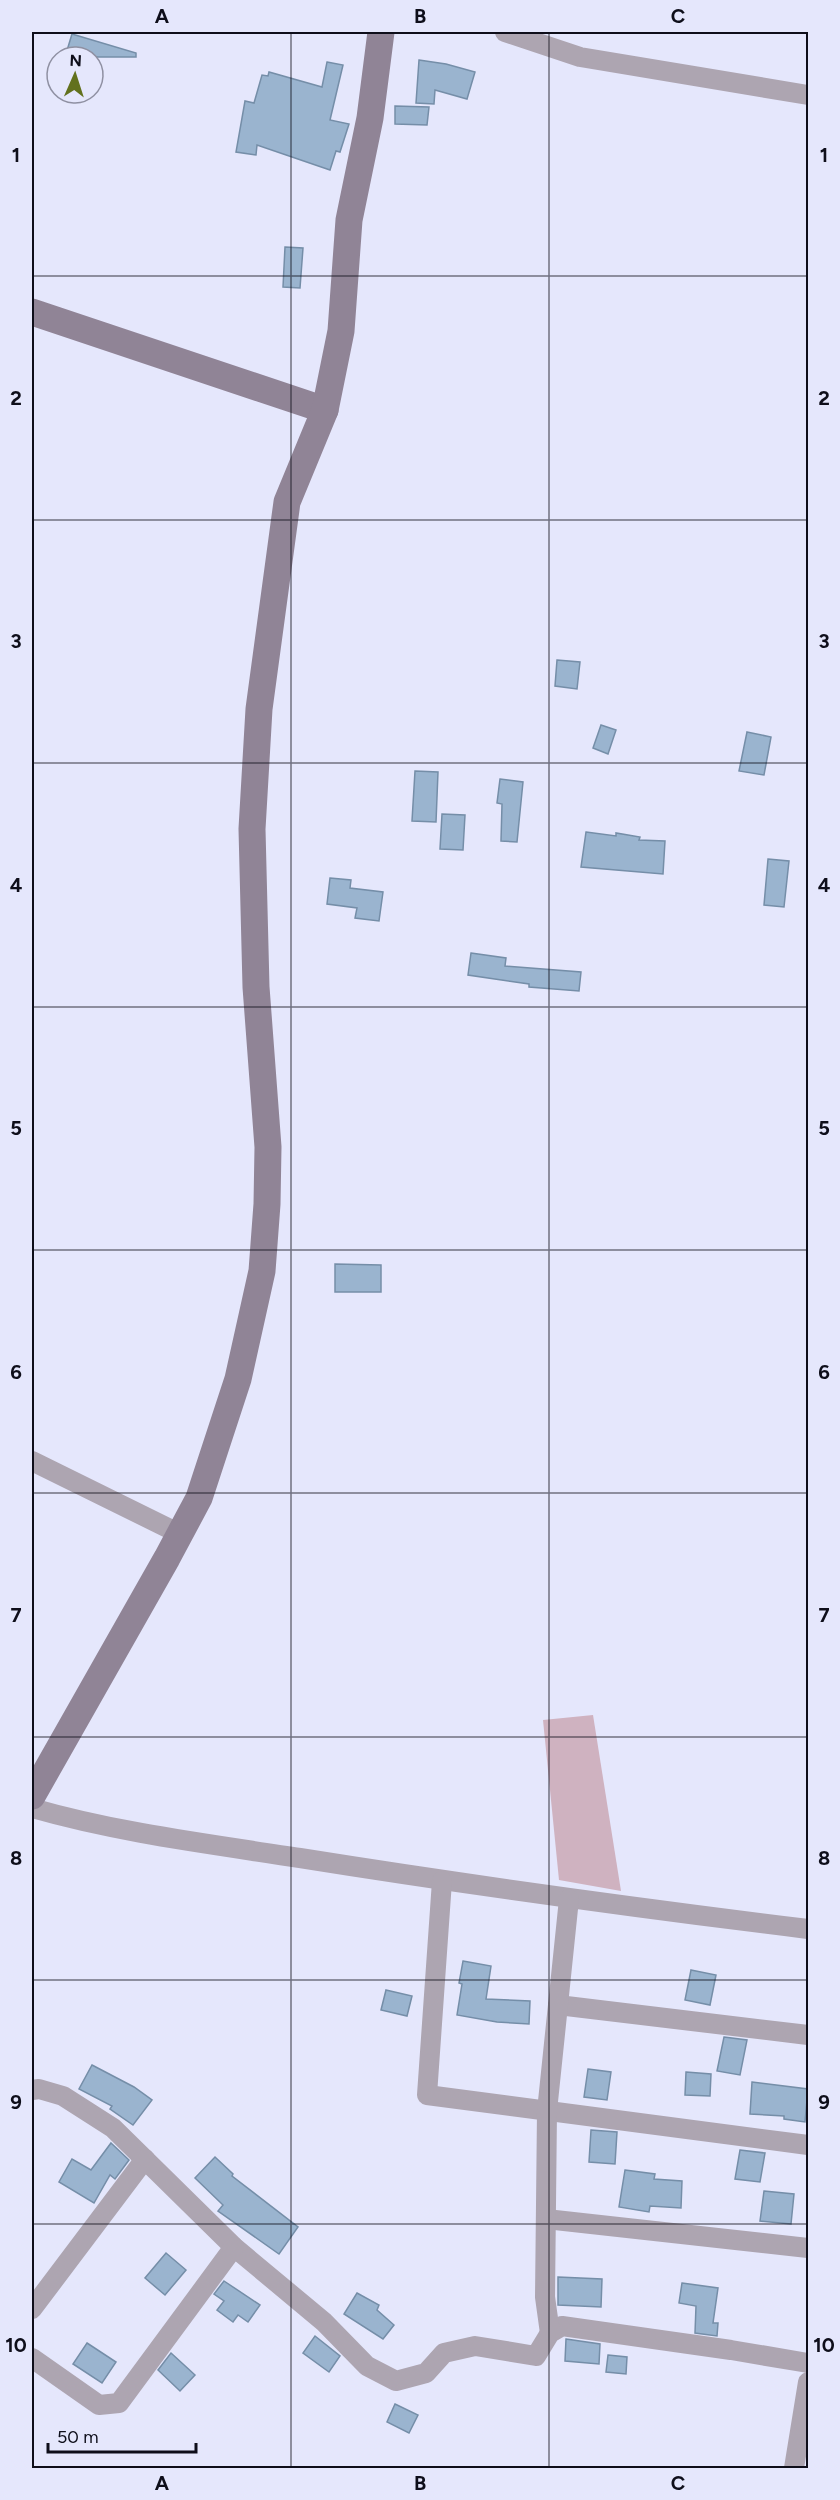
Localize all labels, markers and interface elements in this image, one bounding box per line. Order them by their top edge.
text: A [155,4,170,28]
text: B [414,4,426,28]
text: C [671,4,685,28]
north arrow [45,45,105,105]
text: N [69,51,82,70]
text: 1 [12,143,20,167]
text: 1 [820,143,828,167]
text: 2 [10,386,22,410]
text: 2 [818,386,830,410]
text: 3 [10,629,22,653]
text: 3 [818,629,830,653]
text: 4 [10,873,23,897]
text: 4 [818,873,831,897]
text: 5 [10,1116,22,1140]
text: 5 [818,1116,830,1140]
text: 6 [10,1360,22,1384]
text: 6 [818,1360,830,1384]
text: 7 [10,1603,22,1627]
text: 7 [818,1603,830,1627]
text: 8 [10,1846,22,1870]
text: 8 [818,1846,830,1870]
text: 9 [10,2090,22,2114]
text: 9 [818,2090,830,2114]
text: 10 [5,2333,27,2357]
text: 10 [813,2333,835,2357]
scale bar [48,2416,196,2454]
text: 50 m [57,2426,99,2448]
text: A [155,2471,170,2495]
text: B [414,2471,426,2495]
text: C [671,2471,685,2495]

